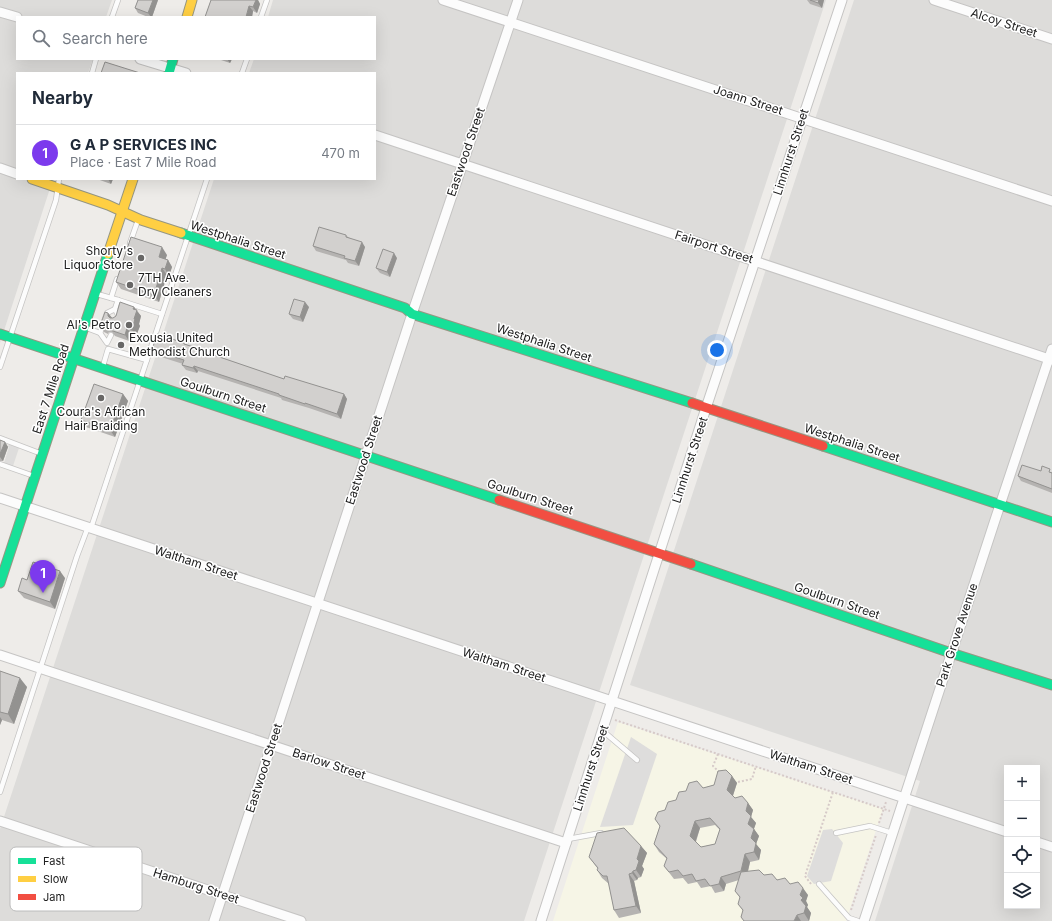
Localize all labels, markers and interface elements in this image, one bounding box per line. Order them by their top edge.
street label: Alcoy Street [969,5,1039,40]
search box [16,16,376,60]
icon: search [30,27,52,49]
text: Search here [62,29,148,48]
street label: Joann Street [711,81,785,118]
text: Nearby [32,88,93,108]
street label: Eastwood Street [443,105,488,198]
street label: Linnhurst Street [769,107,812,197]
text: G A P SERVICES INC [70,135,217,154]
text: 1 [42,145,48,161]
text: 470 m [321,145,360,161]
text: Place · East 7 Mile Road [70,154,216,170]
street label: Westphalia Street [189,217,288,262]
street label: Fairport Street [673,227,755,266]
place label: Shorty's Liquor Store [64,243,133,272]
marker: Shorty's Liquor Store [136,253,146,263]
place label: 7TH Ave. Dry Cleaners [138,270,212,299]
marker: 7TH Ave. Dry Cleaners [125,280,135,290]
place label: Al's Petro [66,317,121,332]
marker: Al's Petro [124,320,134,330]
street label: Westphalia Street [495,320,594,365]
place label: Exousia United Methodist Church [129,330,230,359]
marker: Exousia United Methodist Church [116,340,126,350]
your location [707,340,727,360]
street label: East 7 Mile Road [29,342,72,436]
street label: Goulburn Street [178,374,268,416]
marker: Coura's African Hair Braiding [96,393,106,403]
place label: Coura's African Hair Braiding [57,404,145,433]
street label: Eastwood Street [342,413,385,506]
street label: Linnhurst Street [668,415,711,505]
street label: Westphalia Street [803,420,902,465]
street label: Goulburn Street [485,476,575,518]
street label: Waltham Street [153,542,240,583]
pin: 1 [30,560,56,593]
street label: Goulburn Street [792,579,882,622]
street label: Park Grove Avenue [933,581,980,689]
street label: Waltham Street [461,644,548,685]
street label: Eastwood Street [242,721,285,814]
street label: Linnhurst Street [569,723,612,813]
street label: Barlow Street [291,745,368,782]
street label: Waltham Street [768,746,855,787]
map controls [1004,765,1040,909]
button: + [1004,765,1040,801]
button: − [1004,801,1040,837]
button: locate [1004,837,1040,873]
legend [10,847,142,911]
text: Fast [43,854,65,868]
street label: Hamburg Street [151,865,241,907]
text: Slow [43,872,68,886]
button: layers [1004,873,1040,909]
text: Jam [43,890,65,904]

